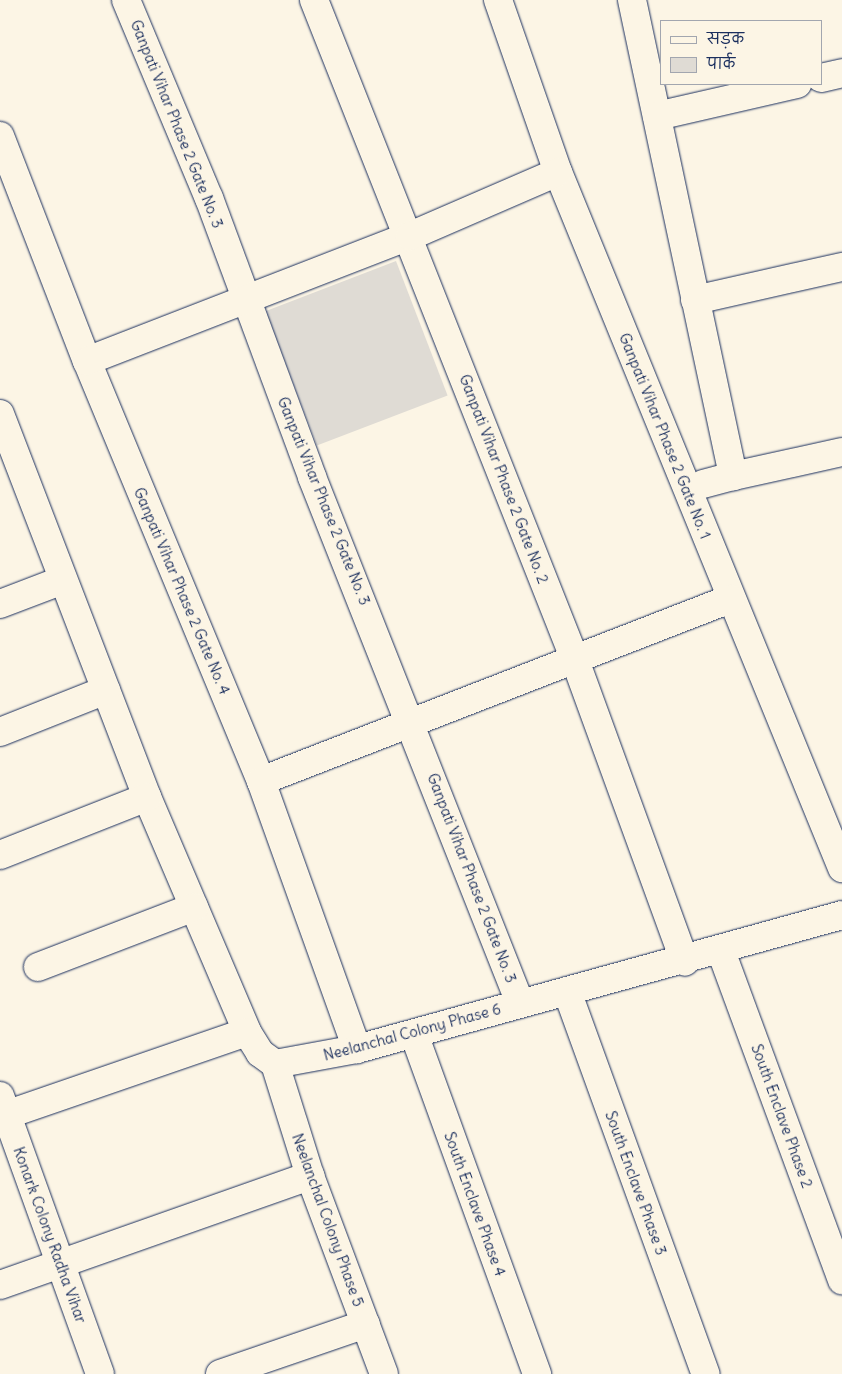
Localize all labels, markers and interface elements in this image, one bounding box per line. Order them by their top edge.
street label: Ganpati Vihar Phase 2 Gate No. 3 [127,17,227,231]
legend [660,20,822,85]
text: सड़क [707,29,744,48]
text: पार्क [707,54,735,73]
street label: Ganpati Vihar Phase 2 Gate No. 1 [615,330,715,542]
street label: Ganpati Vihar Phase 2 Gate No. 2 [456,372,552,586]
street label: Ganpati Vihar Phase 2 Gate No. 3 [274,394,374,608]
street label: Ganpati Vihar Phase 2 Gate No. 4 [130,485,234,697]
street label: Ganpati Vihar Phase 2 Gate No. 3 [424,771,520,985]
street label: Neelanchal Colony Phase 6 [321,1000,503,1064]
street label: South Enclave Phase 2 [748,1042,816,1190]
street label: South Enclave Phase 3 [602,1109,670,1257]
street label: South Enclave Phase 4 [441,1129,509,1279]
street label: Neelanchal Colony Phase 5 [288,1131,368,1309]
street label: Konark Colony Radha Vihar [10,1144,90,1326]

